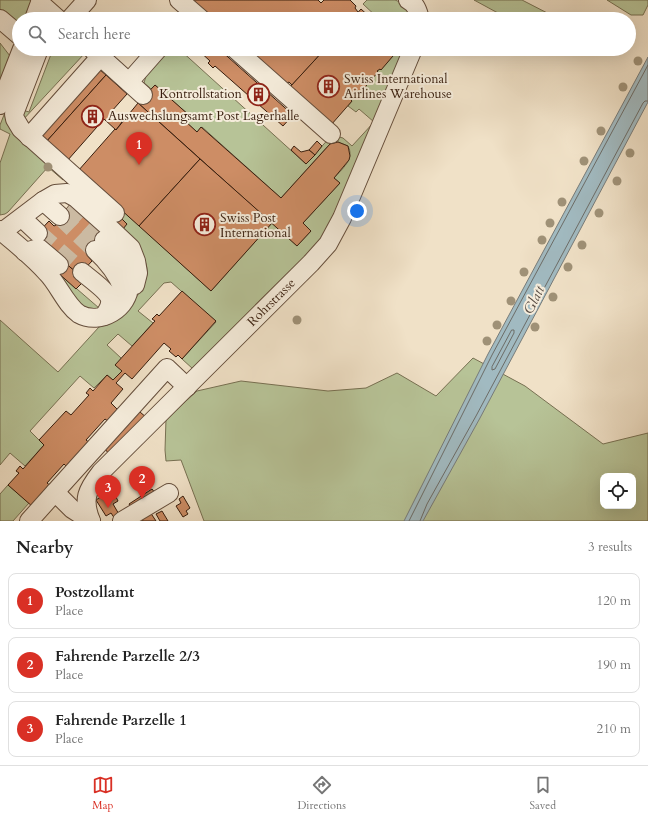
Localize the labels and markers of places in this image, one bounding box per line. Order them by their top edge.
place label: Swiss International Airlines Warehouse [344,70,452,103]
building icon: Swiss International Airlines Warehouse [315,73,341,99]
building icon: Kontrollstation [245,81,271,107]
place label: Kontrollstation [159,85,243,103]
building icon: Auswechslungsamt Post Lagerhalle [79,103,105,129]
place label: Auswechslungsamt Post Lagerhalle [108,107,300,125]
pin: 1 [126,132,152,165]
place label: Swiss Post International [220,209,291,242]
building icon: Swiss Post International [192,212,218,238]
pin: 2 [129,466,155,499]
pin: 3 [95,475,121,508]

